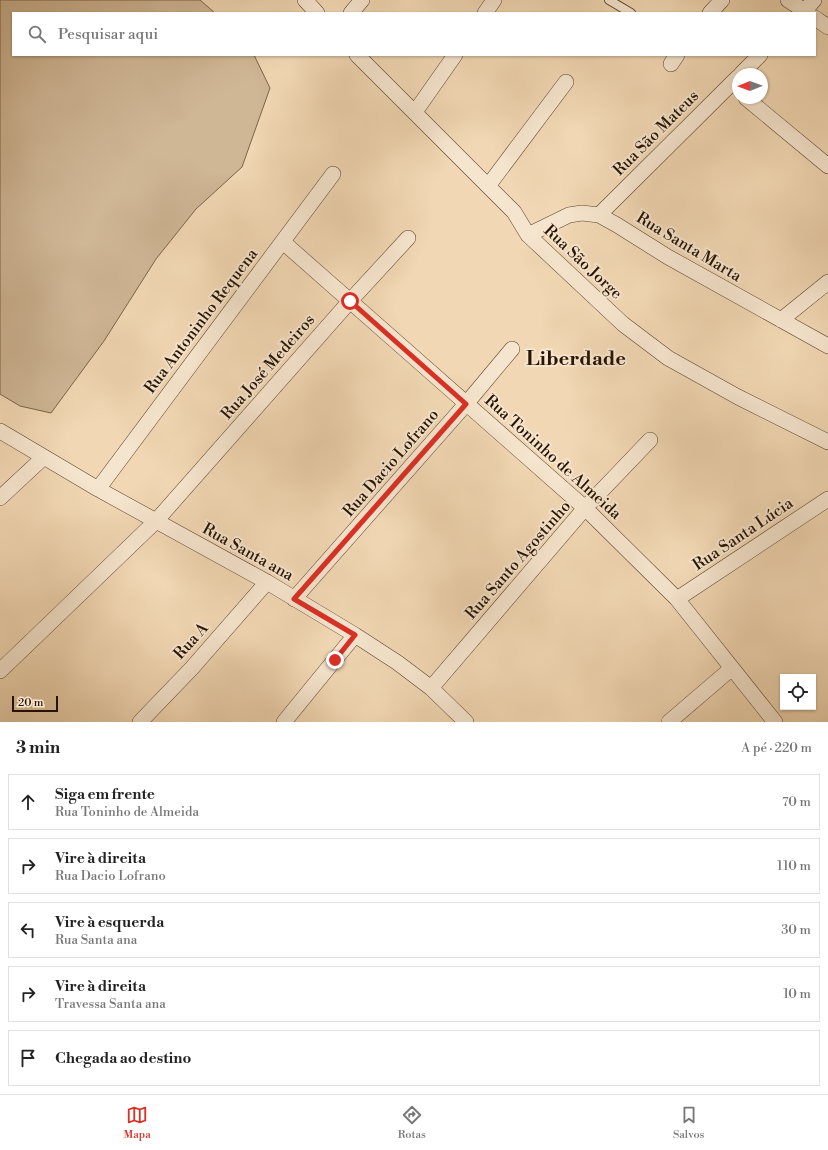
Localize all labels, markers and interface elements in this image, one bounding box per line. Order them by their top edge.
search box [12,12,816,56]
icon: search [26,23,48,45]
text: Pesquisar aqui [58,25,158,44]
north arrow [732,68,768,104]
street label: Rua São Mateus [609,86,703,180]
street label: Rua Santa Marta [633,208,746,287]
street label: Rua São Jorge [540,221,626,303]
street label: Rua Antoninho Requena [140,244,263,397]
route start [341,292,359,310]
street label: Rua José Medeiros [217,310,319,424]
district label: Liberdade [526,347,626,372]
street label: Rua Toninho de Almeida [480,390,626,524]
street label: Rua Dacio Lofrano [339,405,443,521]
street label: Rua Santa Lúcia [689,493,798,575]
street label: Rua Santo Agostinho [461,496,575,624]
street label: Rua Santa ana [199,519,298,586]
street label: Rua A [169,618,213,664]
route end [326,651,344,669]
map controls [780,674,816,710]
button: locate [780,674,816,710]
scale bar [12,694,58,713]
text: 20 m [18,696,43,710]
text: 3 min [16,737,60,759]
text: A pé · 220 m [741,740,812,756]
text: Siga em frente [55,785,155,804]
icon: ahead [17,791,39,813]
text: 70 m [782,794,811,810]
text: Rua Toninho de Almeida [55,804,199,820]
text: Vire à direita [55,849,146,868]
icon: right [17,855,39,877]
text: 110 m [777,858,811,874]
text: Rua Dacio Lofrano [55,868,166,884]
text: Vire à esquerda [55,913,164,932]
icon: left [17,919,39,941]
text: 30 m [781,922,811,938]
text: Rua Santa ana [55,932,137,948]
text: Vire à direita [55,977,146,996]
icon: right [17,983,39,1005]
text: 10 m [783,986,811,1002]
text: Travessa Santa ana [55,996,166,1012]
icon: arrive [17,1047,39,1069]
text: Chegada ao destino [55,1049,191,1068]
tab: Mapa [124,1104,151,1142]
tab: Rotas [398,1104,426,1142]
tab: Salvos [673,1104,704,1142]

